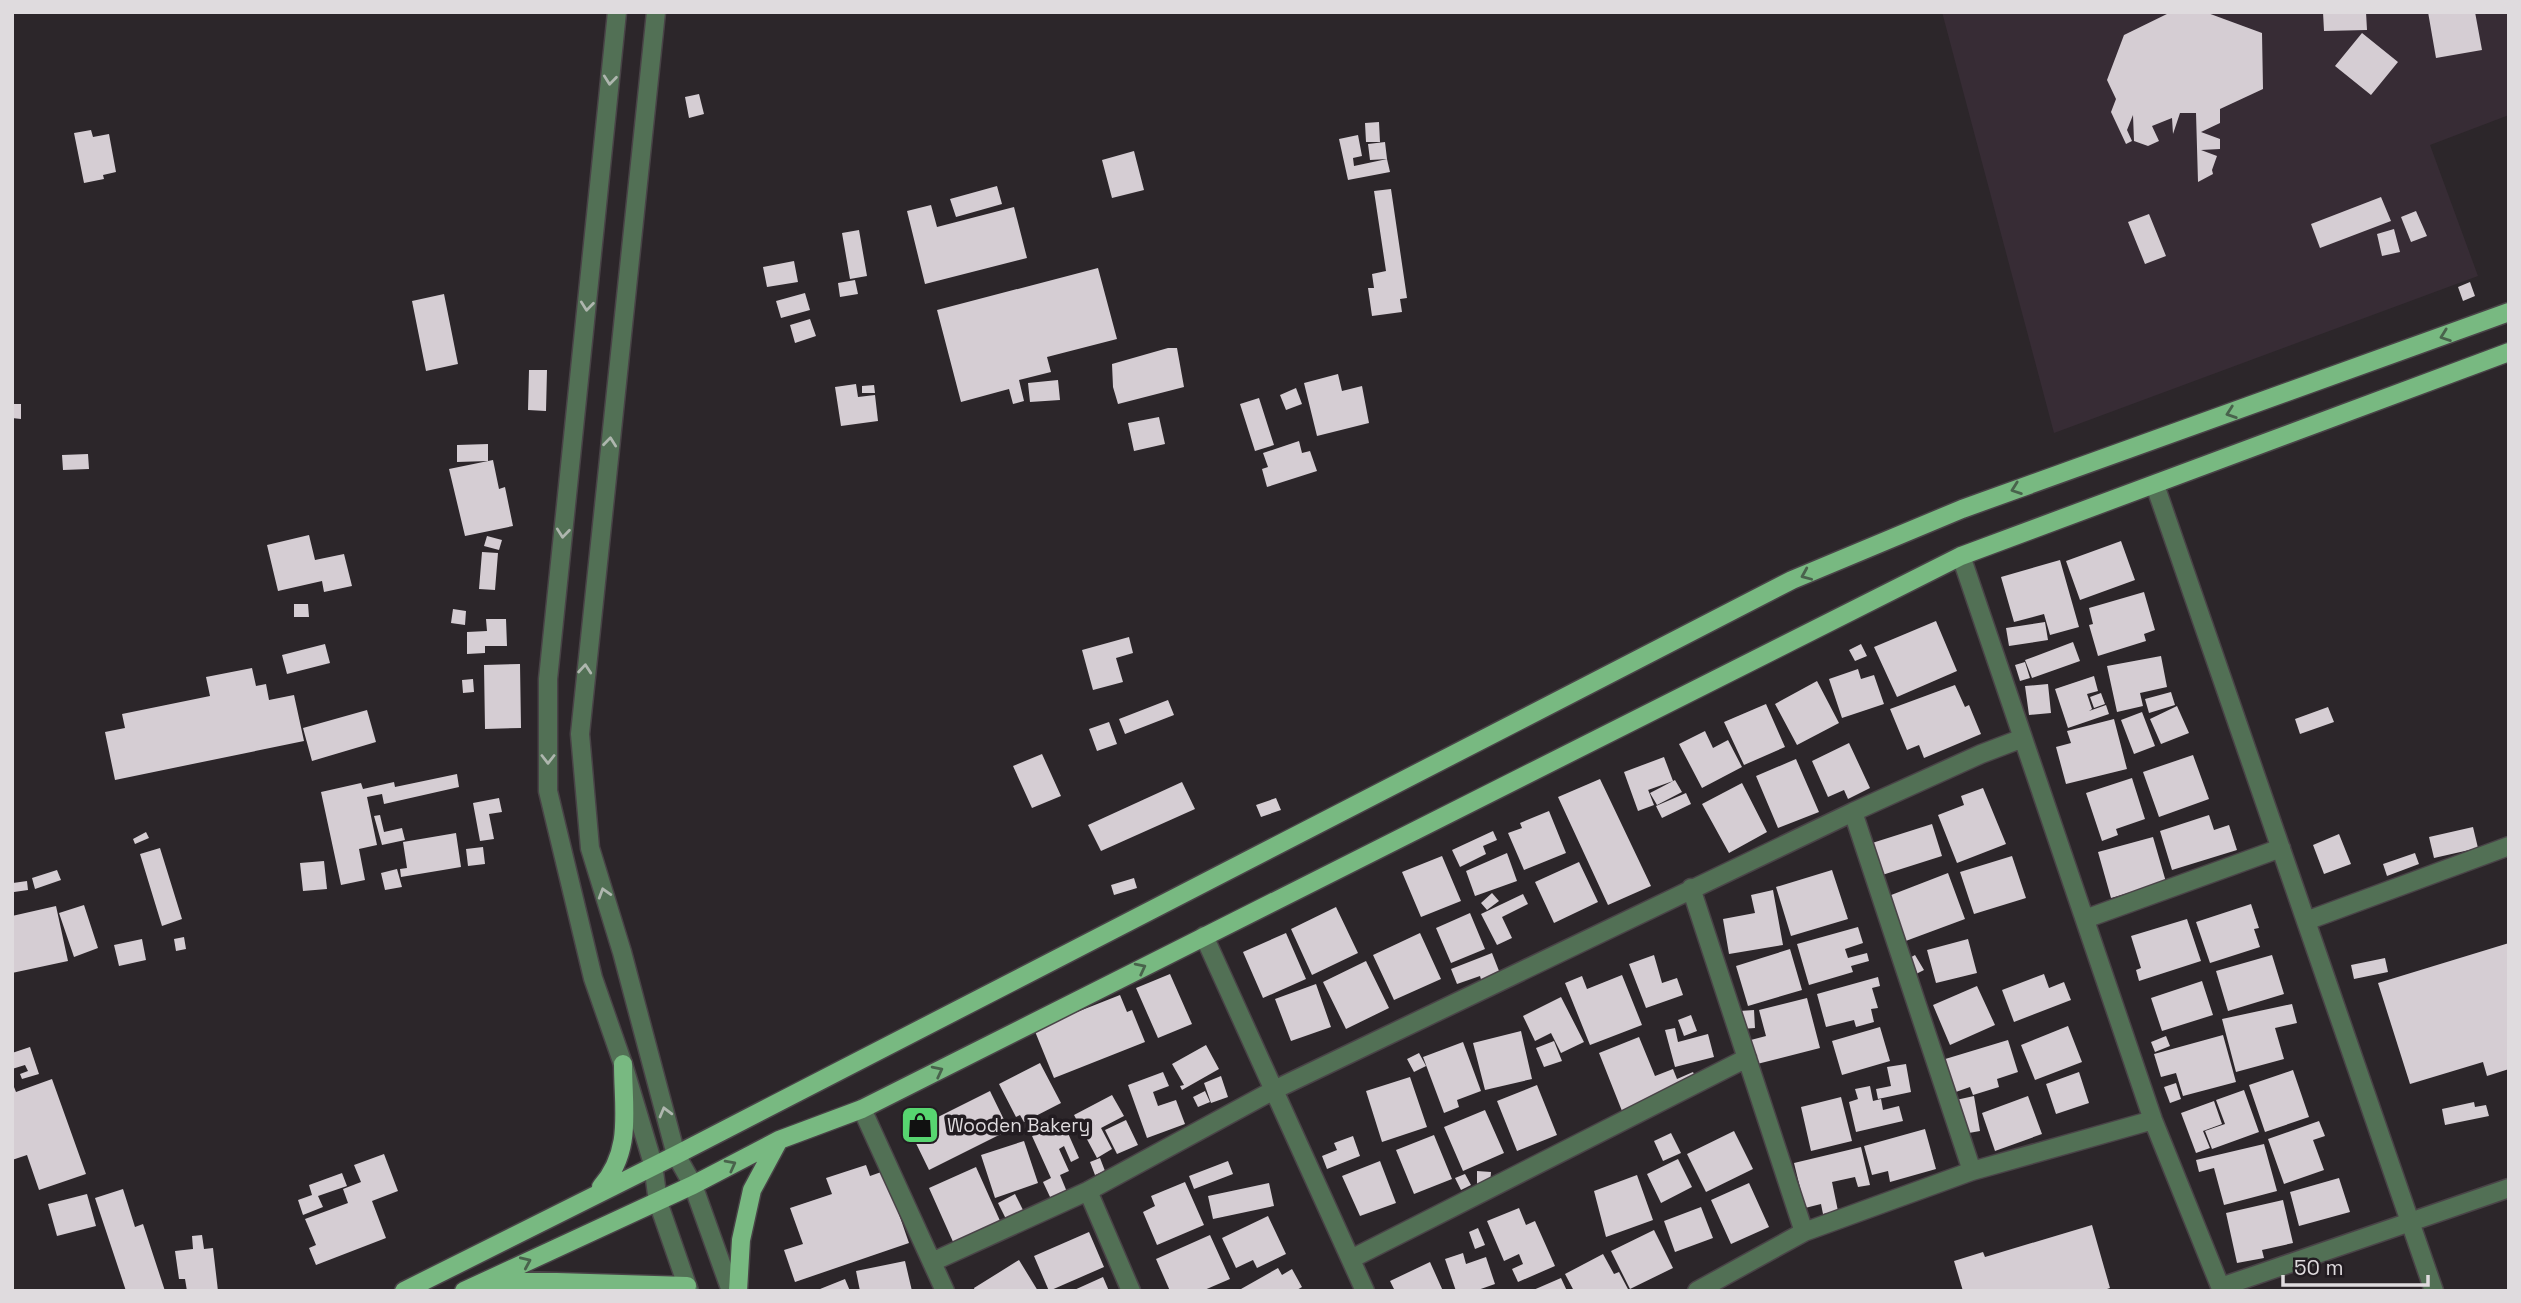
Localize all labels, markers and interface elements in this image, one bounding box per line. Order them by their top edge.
one-way arrow [603,74,618,86]
one-way arrow [580,301,595,312]
one-way arrow [2439,328,2451,342]
one-way arrow [2225,405,2237,419]
one-way arrow [602,437,617,448]
one-way arrow [2011,481,2023,495]
one-way arrow [556,527,571,539]
one-way arrow [1800,567,1813,581]
one-way arrow [577,663,592,674]
one-way arrow [540,755,556,765]
one-way arrow [598,888,612,900]
one-way arrow [1134,963,1146,977]
one-way arrow [931,1065,943,1079]
shop icon: Wooden Bakery [899,1104,941,1146]
one-way arrow [659,1107,673,1119]
place label: Wooden Bakery [947,1113,1090,1138]
one-way arrow [724,1160,737,1173]
scale bar [2283,1244,2428,1288]
text: 50 m [2294,1254,2344,1281]
one-way arrow [518,1256,531,1270]

